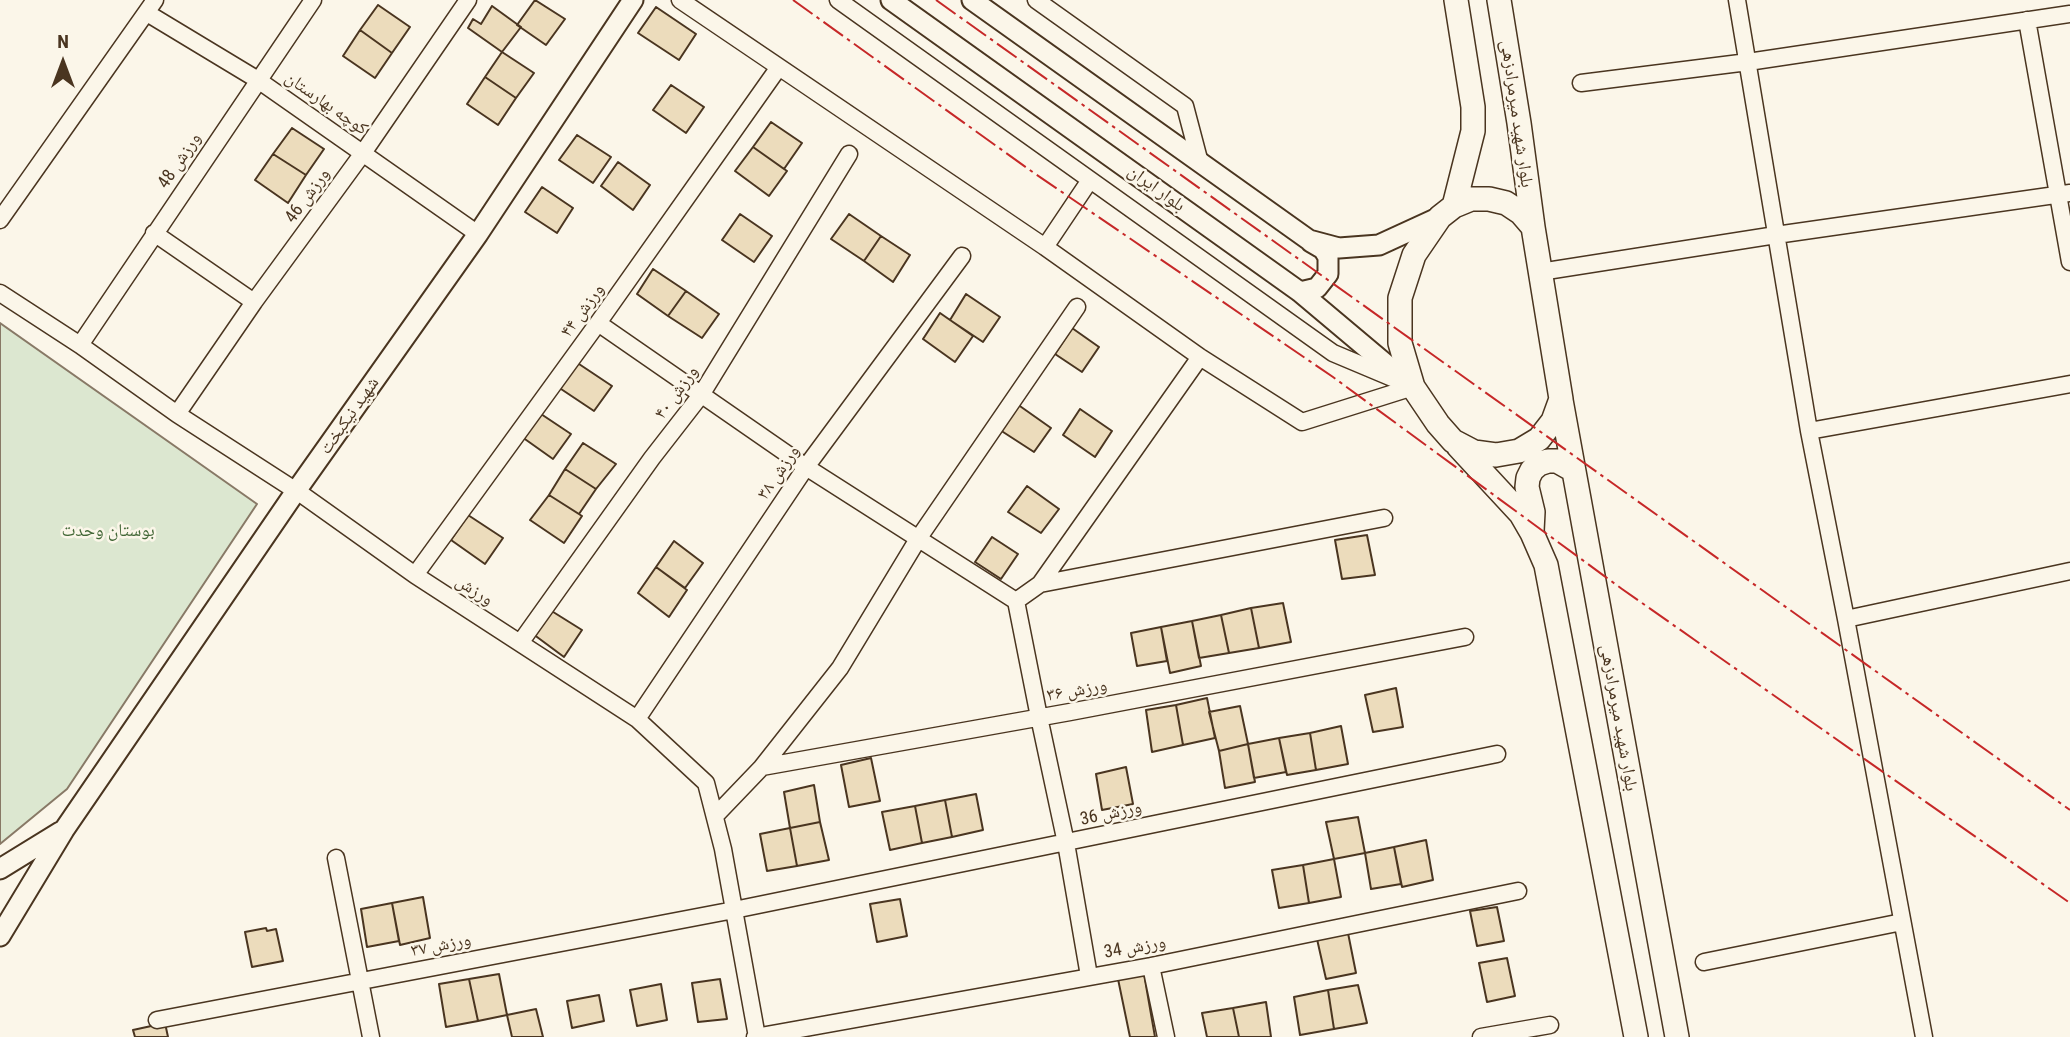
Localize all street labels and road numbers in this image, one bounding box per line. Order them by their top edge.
street label: بلوار شهید میرمرادزهی [1495,39,1537,189]
street label: کوچه بهارستان [280,68,372,140]
street label: ورزش 48 [154,129,206,193]
street label: بلوار ایران [1123,161,1189,217]
street label: ورزش 46 [281,164,335,228]
street label: ورزش ۴۴ [556,280,610,342]
street label: ورزش ۴۰ [650,362,704,424]
street label: شهید نیکبخت [315,373,385,459]
street label: ورزش ۳۸ [753,442,805,504]
street label: ورزش [451,571,497,611]
street label: بلوار شهید میرمرادزهی [1594,643,1642,793]
street label: ورزش ۳۶ [1045,675,1109,707]
street label: ورزش 36 [1078,797,1144,831]
street label: ورزش ۳۷ [409,930,473,962]
street label: ورزش 34 [1102,932,1168,964]

